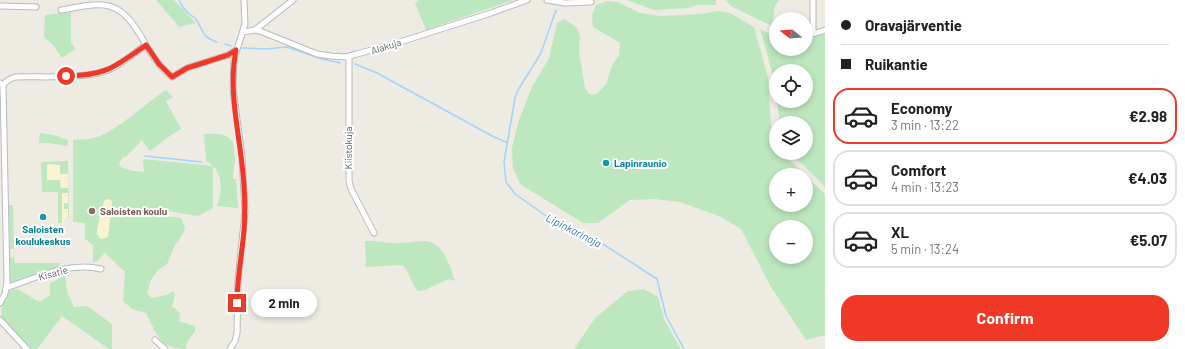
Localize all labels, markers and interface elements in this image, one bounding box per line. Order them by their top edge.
north arrow [769,12,813,56]
map controls [769,12,813,264]
text: Oravajärventie [865,16,962,34]
street label: Alakuja [369,36,403,56]
text: Ruikantie [865,55,928,73]
button: locate [769,64,813,108]
route start [57,67,75,85]
icon: car [843,98,879,134]
text: Economy [891,99,952,117]
text: €2.98 [1129,107,1167,125]
button: layers [769,116,813,160]
text: 3 min · 13:22 [891,117,959,133]
street label: Kiistokuja [342,127,354,169]
place label: Lapinraunio [614,157,667,169]
marker: Lapinraunio [601,158,611,168]
icon: car [843,160,879,196]
text: Comfort [891,161,946,179]
button: + [769,168,813,212]
text: €4.03 [1128,169,1167,187]
text: 4 min · 13:23 [891,179,959,195]
place label: Saloisten koulu [100,205,167,217]
marker: Saloisten koulu [87,206,97,216]
water label: Lipinkarinoja [544,210,604,250]
marker: Saloisten koulukeskus [38,212,48,222]
button: − [769,220,813,264]
icon: car [843,222,879,258]
place label: Saloisten koulukeskus [16,223,70,247]
text: XL [891,223,909,241]
text: €5.07 [1130,231,1167,249]
text: 5 min · 13:24 [891,241,959,257]
street label: Kisatie [37,263,69,283]
callout: 2 min [251,289,317,317]
route end [228,294,246,312]
text: 2 min [268,295,300,311]
button: Confirm [841,295,1169,341]

